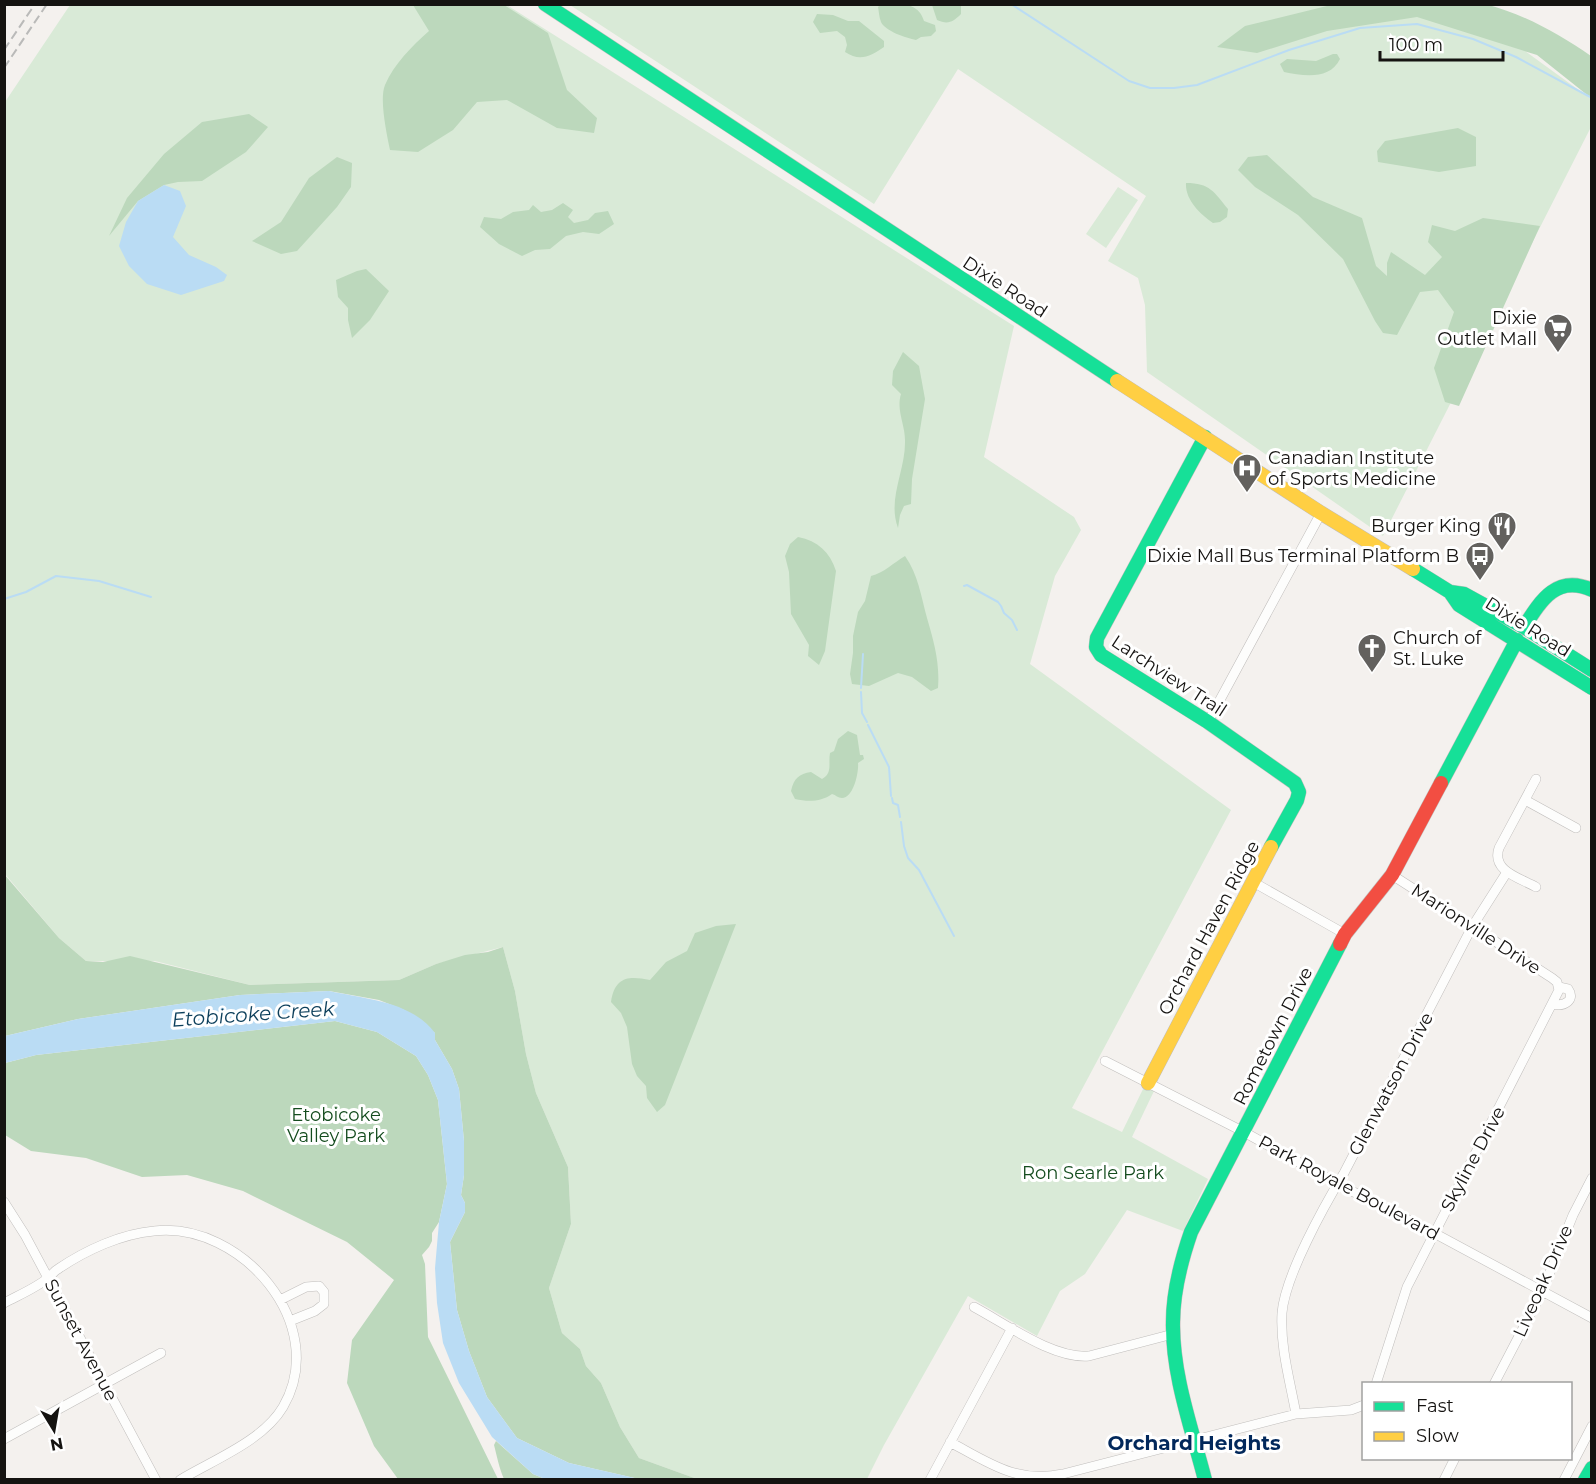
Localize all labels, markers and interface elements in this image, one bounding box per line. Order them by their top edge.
scale bar [1380,24,1503,62]
text: 100 m [1389,34,1443,56]
street label: Dixie Road [958,251,1052,323]
place label: Dixie Outlet Mall [1437,307,1537,350]
supermarket icon: Dixie Outlet Mall [1542,312,1574,354]
place label: Canadian Institute of Sports Medicine [1268,447,1436,490]
hospital icon: Canadian Institute of Sports Medicine [1231,452,1263,494]
restaurant icon: Burger King [1486,510,1518,552]
place label: Burger King [1371,515,1481,537]
bus stop icon: Dixie Mall Bus Terminal Platform B [1464,540,1496,582]
place label: Dixie Mall Bus Terminal Platform B [1147,545,1459,567]
street label: Dixie Road [1481,592,1575,662]
place label: Church of St. Luke [1393,627,1482,670]
street label: Larchview Trail [1107,631,1231,721]
church icon: Church of St. Luke [1356,632,1388,674]
street label: Orchard Haven Ridge [1154,837,1264,1019]
street label: Marionville Drive [1407,879,1545,979]
street label: Rometown Drive [1229,963,1317,1109]
water label: Etobicoke Creek [171,996,336,1032]
street label: Glenwatson Drive [1344,1008,1438,1159]
street label: Skyline Drive [1436,1103,1510,1215]
park label: Etobicoke Valley Park [287,1104,385,1147]
street label: Park Royale Boulevard [1255,1131,1443,1245]
park label: Ron Searle Park [1022,1162,1164,1184]
street label: Liveoak Drive [1508,1221,1578,1340]
street label: Sunset Avenue [40,1275,122,1405]
legend [1362,1382,1572,1460]
text: Fast [1416,1395,1454,1417]
north arrow [24,1400,84,1460]
text: Slow [1416,1425,1459,1447]
district label: Orchard Heights [1107,1431,1281,1455]
text: N [49,1434,65,1455]

